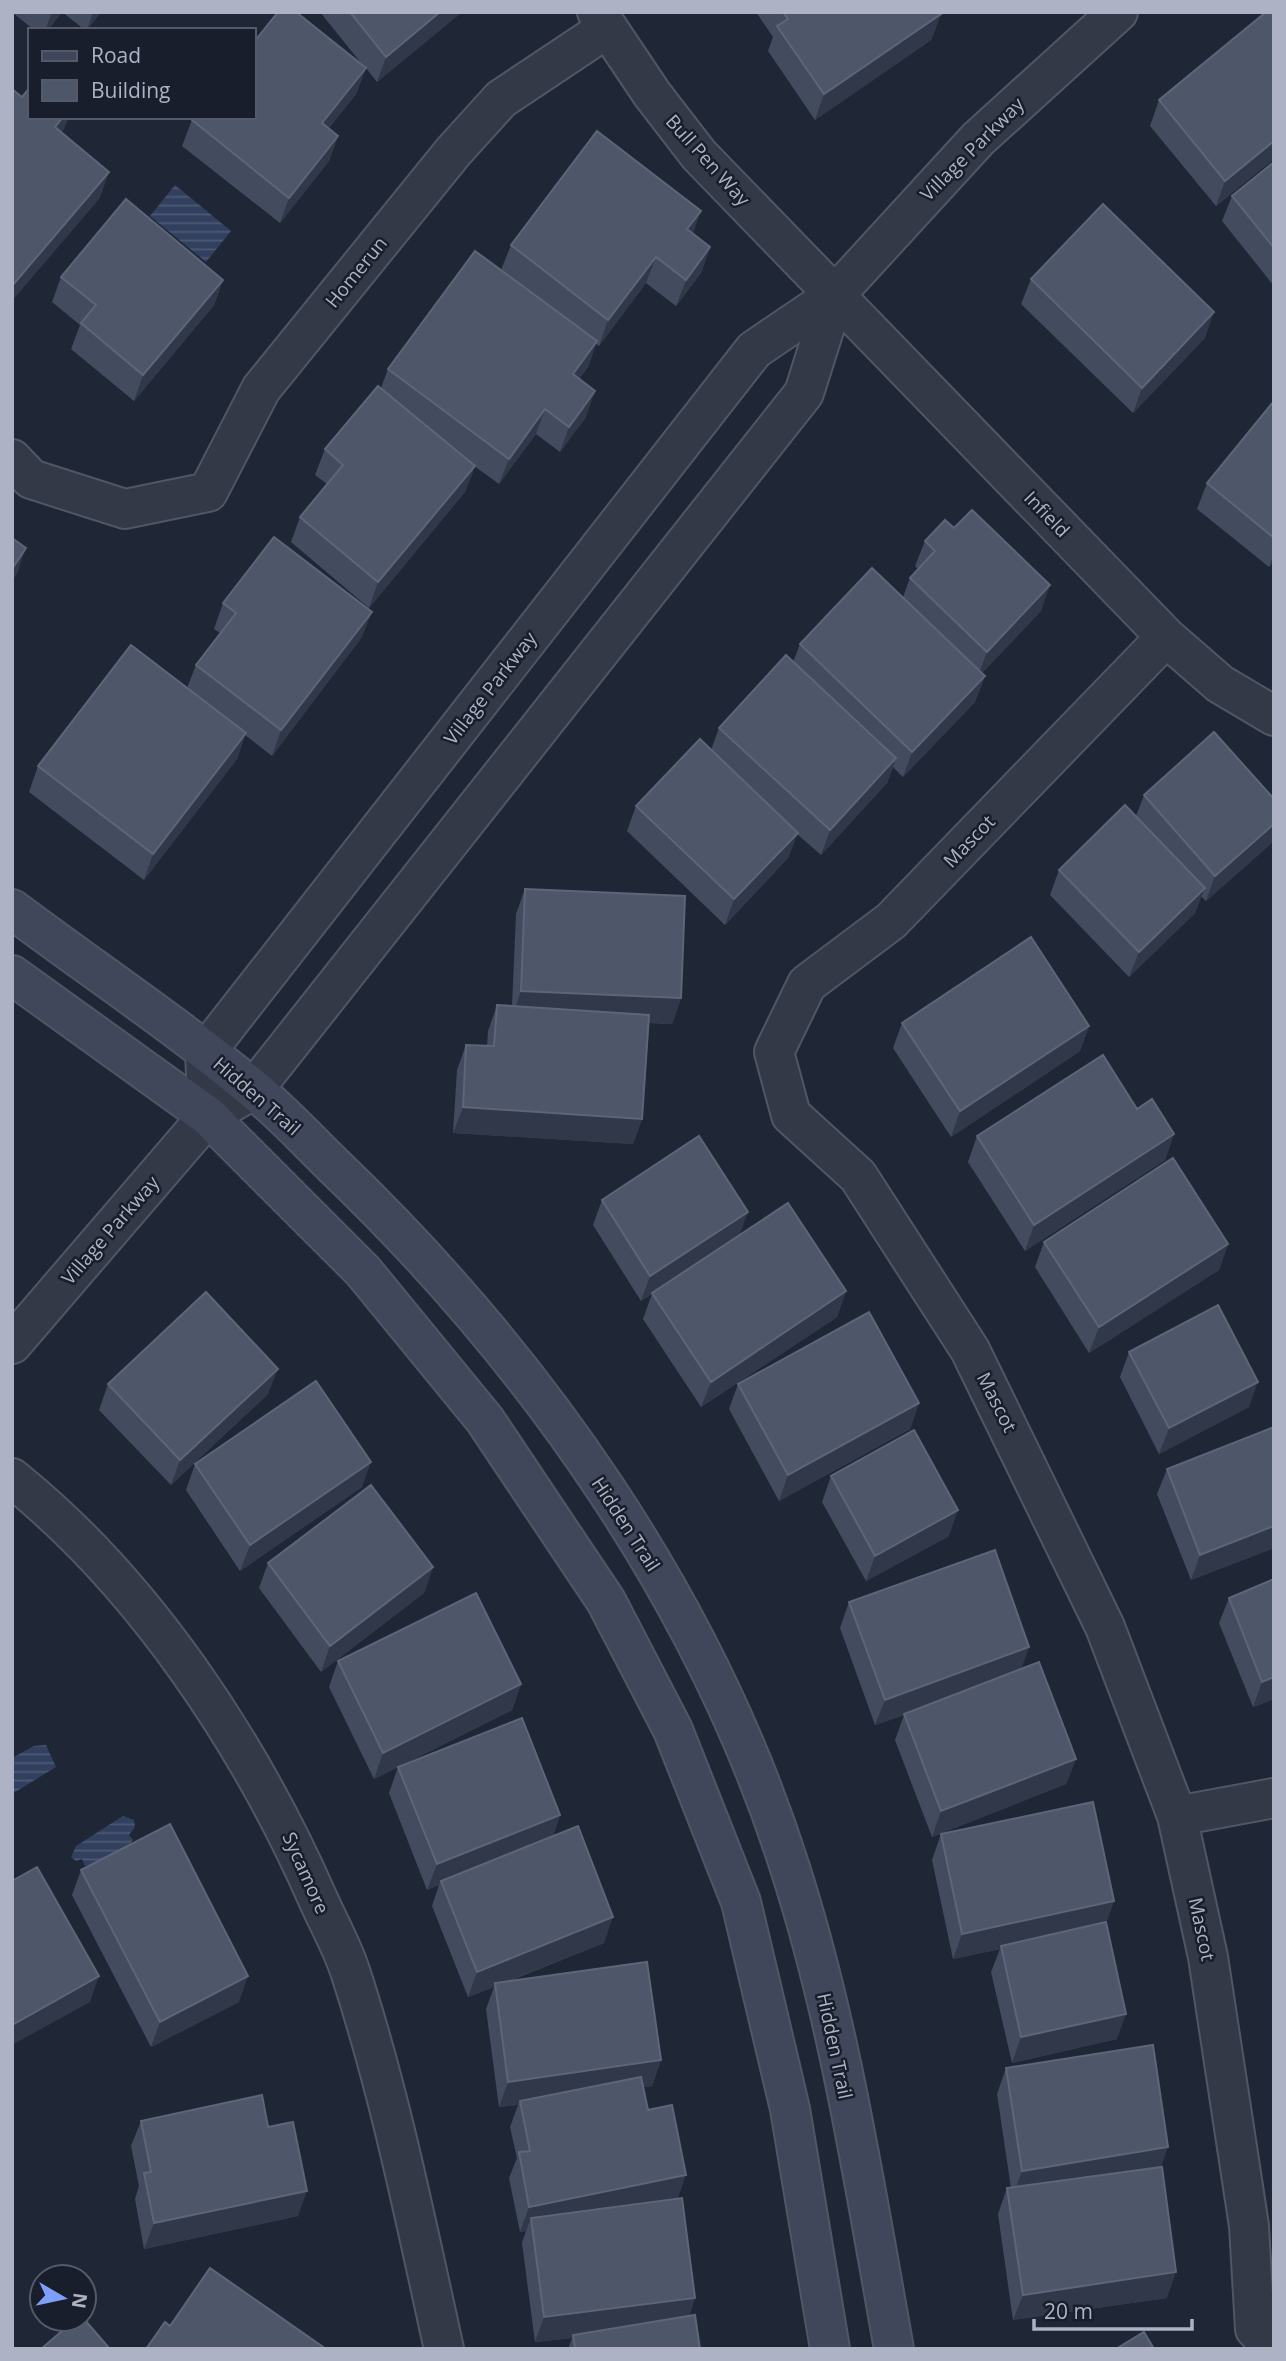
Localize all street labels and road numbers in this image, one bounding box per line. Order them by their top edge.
street label: Village Parkway [914,91,1030,207]
street label: Bull Pen Way [660,109,756,212]
street label: Homerun [319,231,393,313]
street label: Infield [1018,485,1076,543]
street label: Village Parkway [438,626,543,750]
street label: Mascot [937,809,1001,873]
street label: Hidden Trail [208,1051,306,1141]
street label: Village Parkway [55,1170,165,1290]
street label: Mascot [971,1368,1023,1437]
street label: Hidden Trail [586,1472,666,1576]
street label: Sycamore [276,1828,336,1918]
street label: Mascot [1183,1895,1221,1963]
street label: Hidden Trail [811,1991,859,2101]

